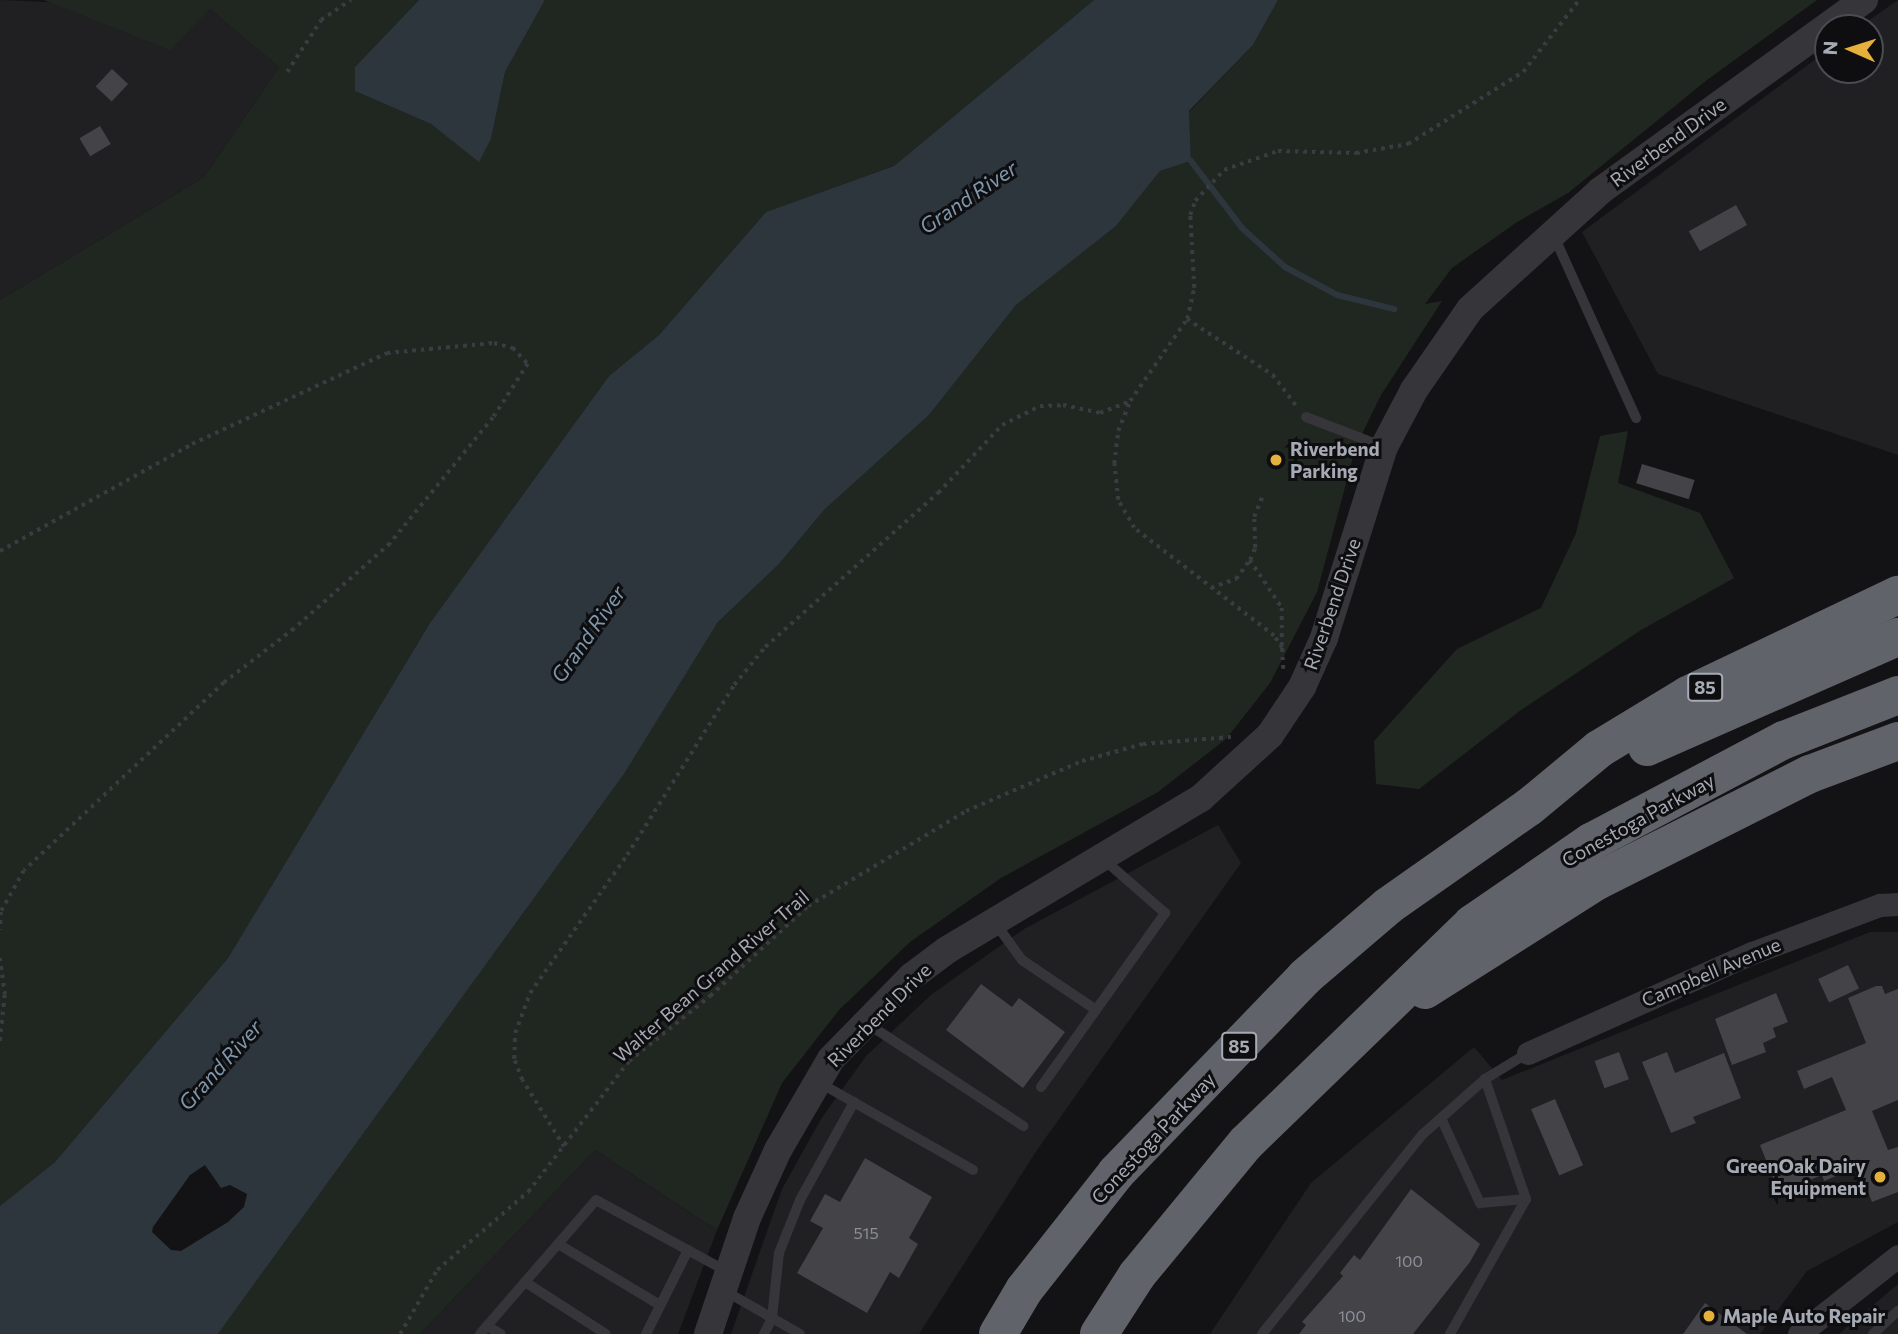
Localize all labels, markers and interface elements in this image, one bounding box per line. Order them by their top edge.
north arrow [1814,14,1884,84]
text: N [1818,40,1841,56]
street label: Riverbend Drive [1606,92,1730,192]
water label: Grand River [914,155,1022,239]
place label: Riverbend Parking [1290,438,1380,482]
marker: Riverbend Parking [1268,452,1284,468]
street label: Riverbend Drive [1299,535,1365,673]
water label: Grand River [545,581,631,687]
road number: 85 [1686,672,1724,702]
street label: Conestoga Parkway [1558,769,1718,871]
street label: Walter Bean Grand River Trail [609,885,813,1067]
street label: Campbell Avenue [1638,932,1784,1012]
street label: Riverbend Drive [822,958,936,1072]
water label: Grand River [173,1015,267,1115]
road number: 85 [1220,1031,1258,1060]
street label: Conestoga Parkway [1086,1068,1220,1208]
place label: GreenOak Dairy Equipment [1726,1155,1866,1199]
marker: GreenOak Dairy Equipment [1872,1169,1888,1185]
house number: 515 [853,1223,879,1243]
house number: 100 [1395,1251,1423,1271]
place label: Maple Auto Repair [1723,1305,1885,1327]
house number: 100 [1338,1306,1366,1326]
marker: Maple Auto Repair [1701,1308,1717,1324]

